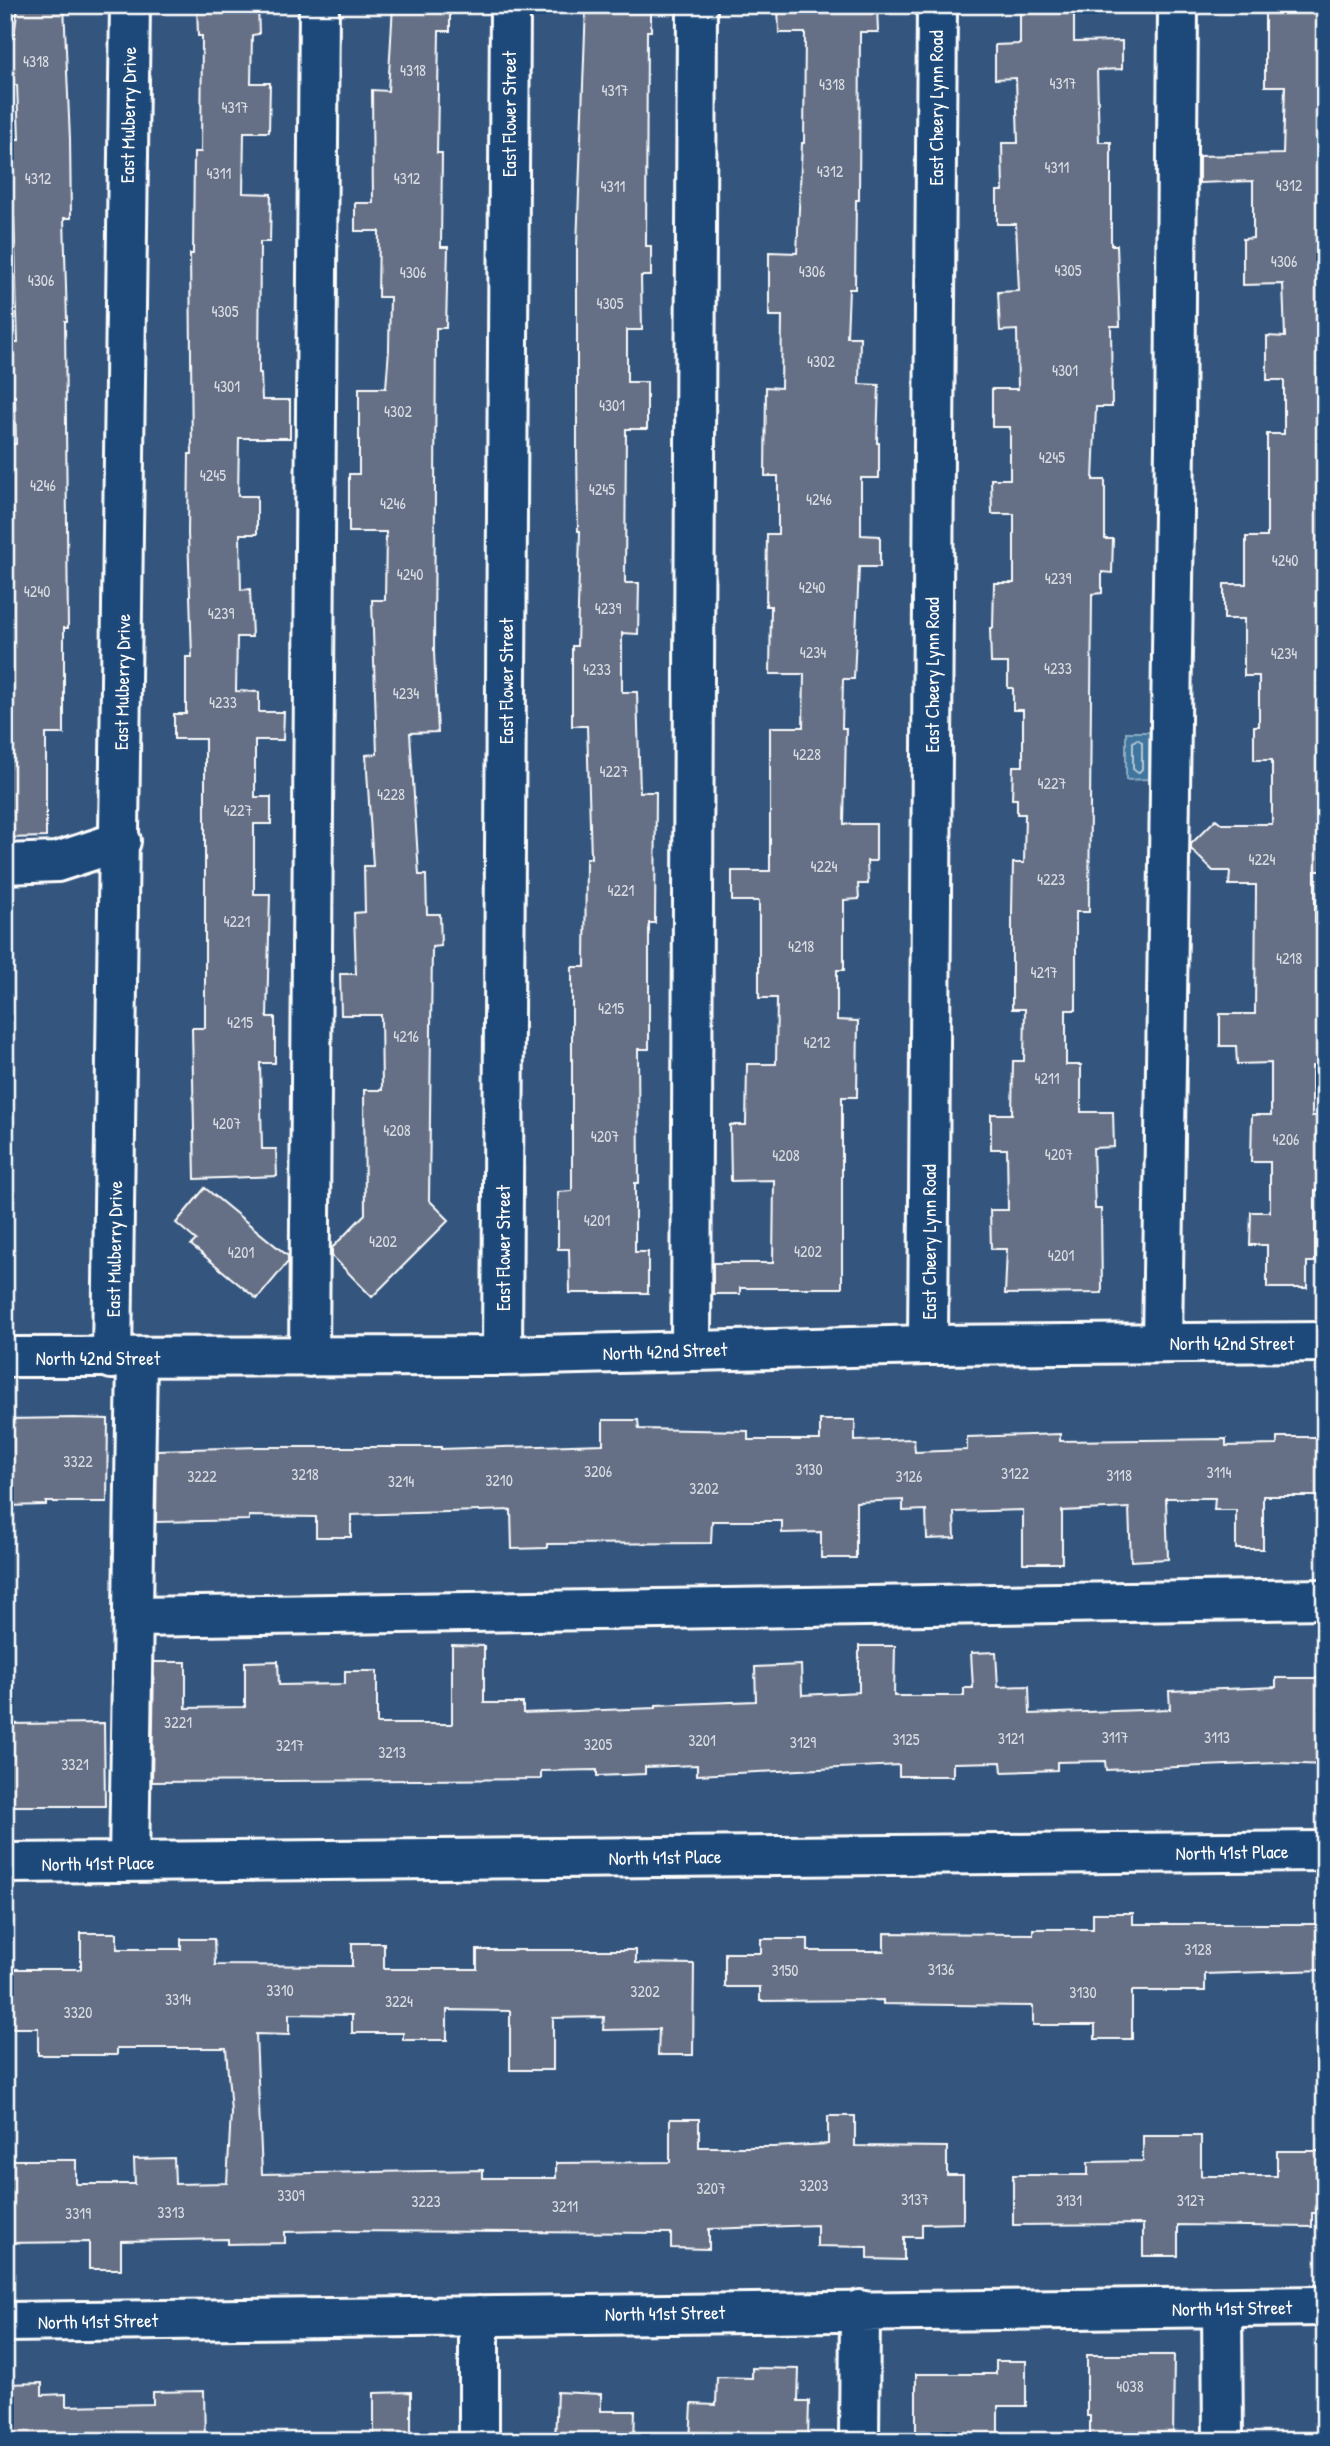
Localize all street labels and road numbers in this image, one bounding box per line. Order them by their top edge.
street label: East Cheery Lynn Road [923,30,949,186]
street label: East Mulberry Drive [114,46,142,183]
street label: East Flower Street [496,50,522,177]
street label: East Cheery Lynn Road [919,597,945,753]
street label: East Mulberry Drive [108,613,136,750]
street label: East Flower Street [493,617,519,744]
street label: East Cheery Lynn Road [916,1164,942,1320]
street label: East Mulberry Drive [100,1180,128,1317]
street label: East Flower Street [490,1184,516,1311]
street label: North 42nd Street [1170,1330,1295,1356]
street label: North 42nd Street [602,1336,728,1366]
street label: North 42nd Street [36,1345,161,1371]
street label: North 41st Place [1175,1838,1289,1866]
street label: North 41st Place [608,1843,722,1871]
street label: North 41st Place [41,1849,155,1877]
street label: North 41st Street [1172,2294,1293,2322]
street label: North 41st Street [605,2299,726,2327]
street label: North 41st Street [38,2307,159,2335]

